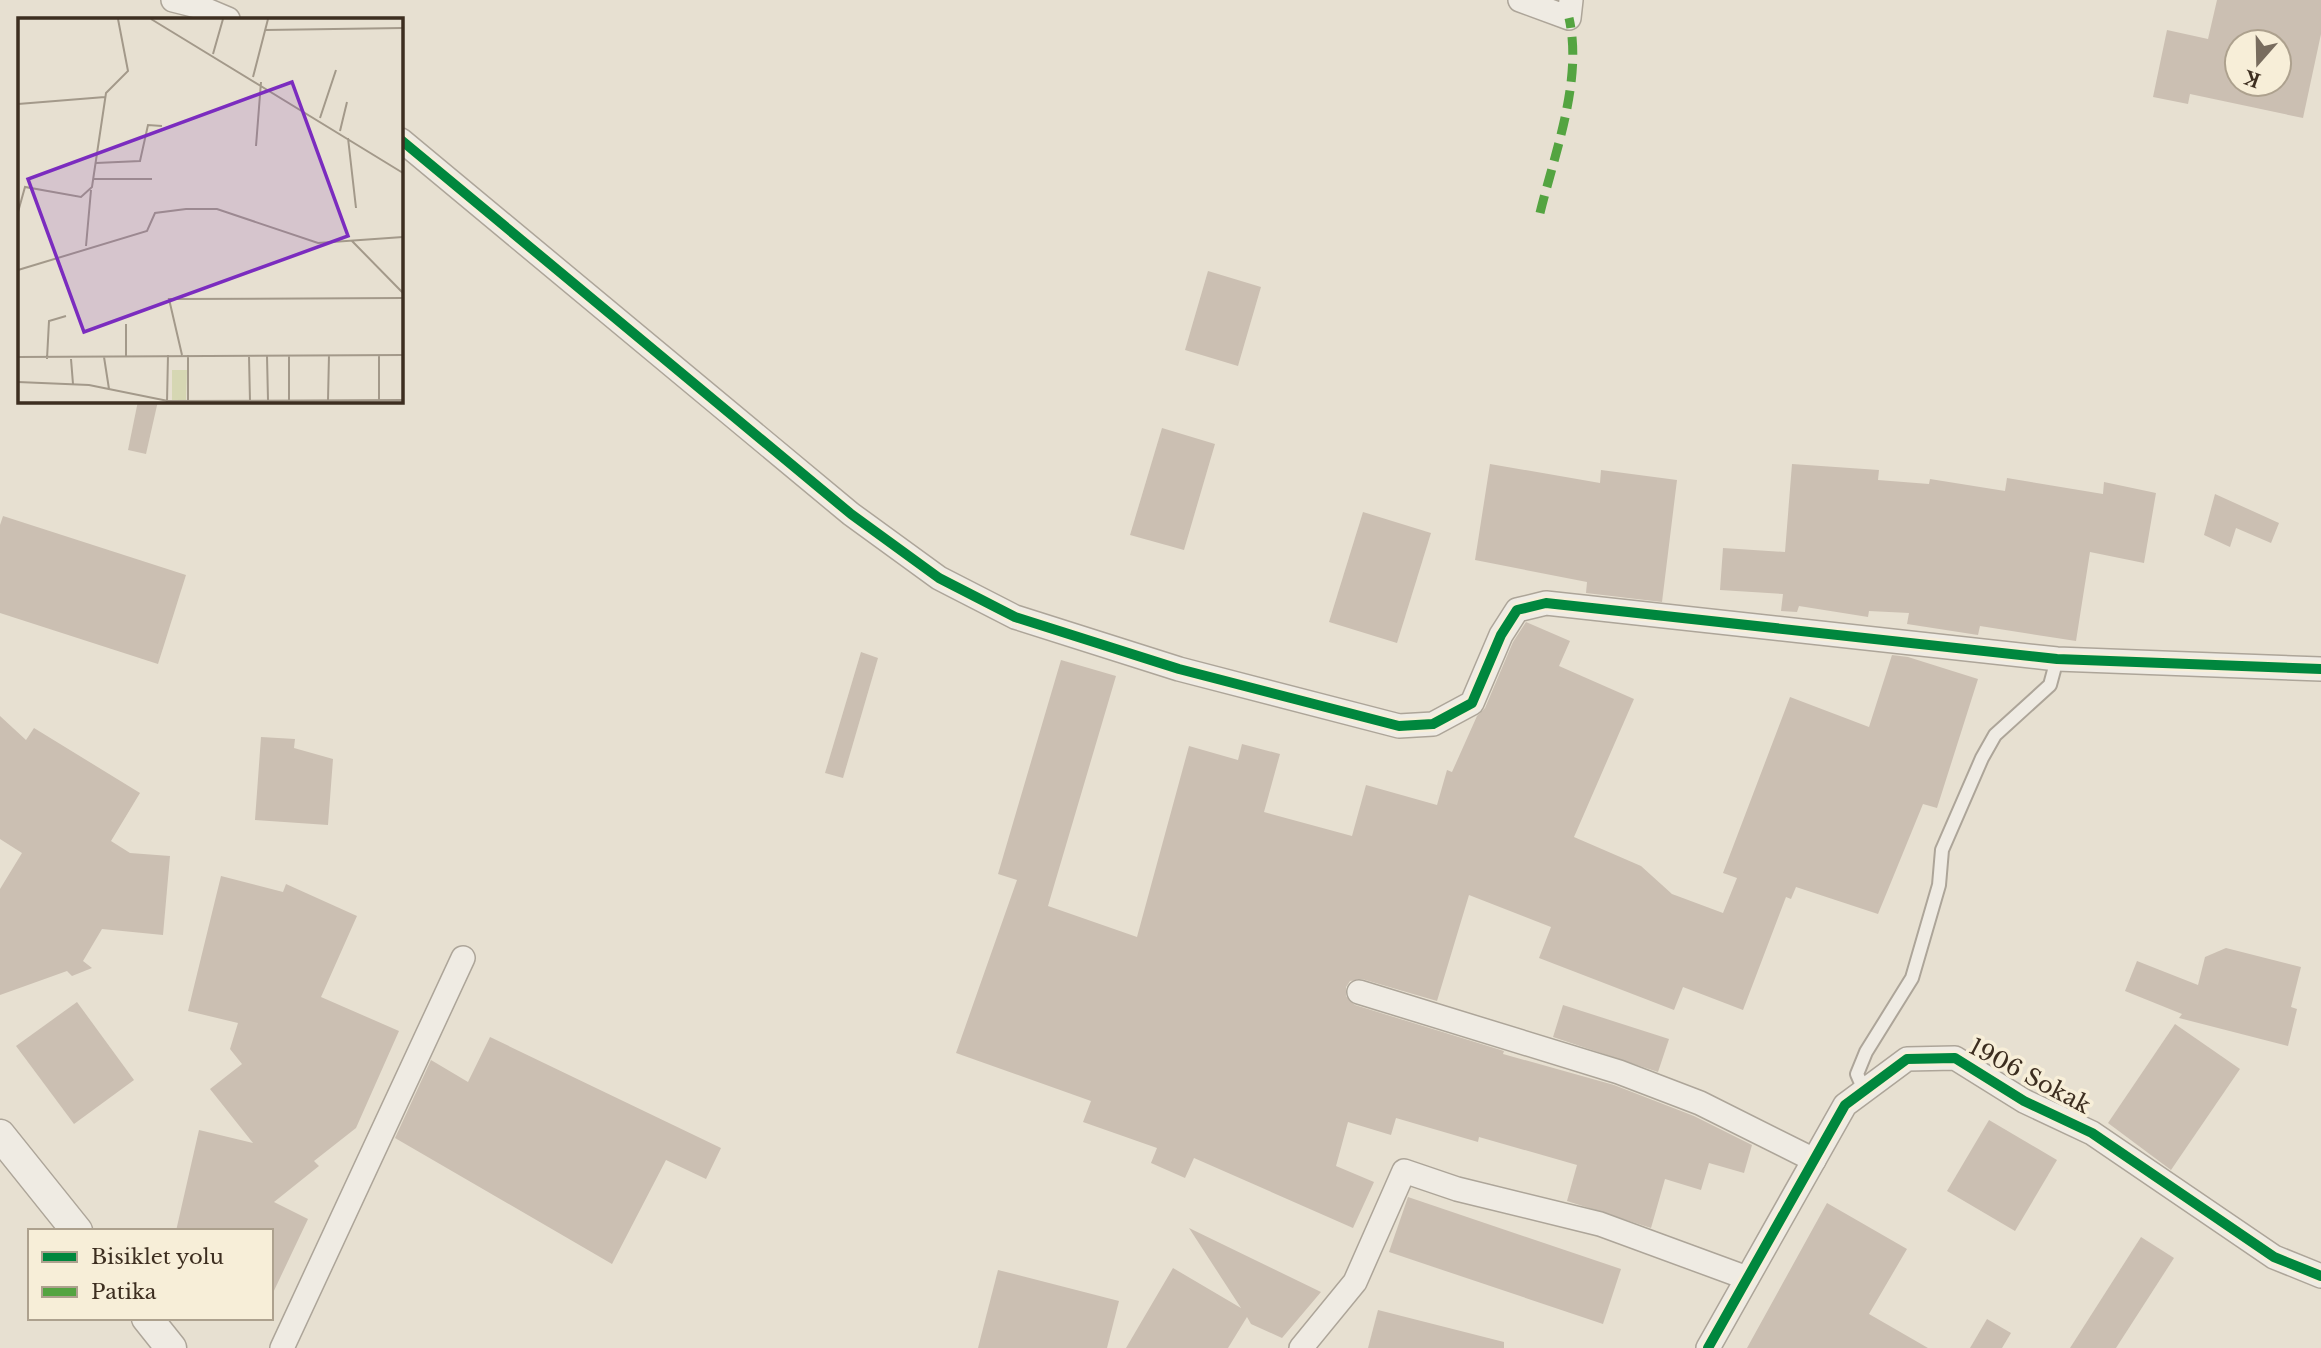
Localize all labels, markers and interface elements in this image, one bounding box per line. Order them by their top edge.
inset map [18,18,402,402]
north arrow [2223,28,2293,98]
text: K [2240,65,2264,92]
street label: 1906 Sokak [1964,1032,2096,1120]
legend [28,1229,273,1320]
text: Bisiklet yolu [91,1244,224,1270]
text: Patika [91,1279,157,1305]

